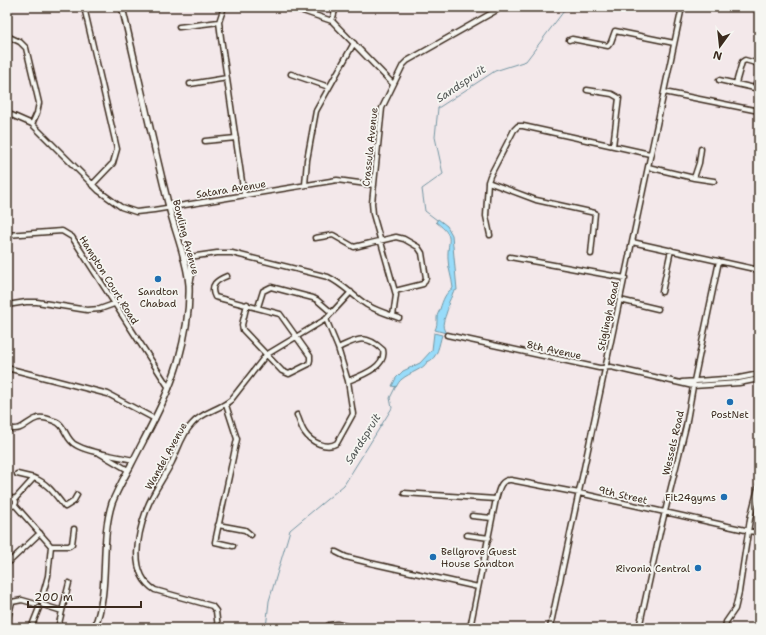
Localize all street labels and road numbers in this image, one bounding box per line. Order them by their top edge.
street label: Crassula Avenue [359,107,381,187]
street label: Satara Avenue [195,177,267,201]
street label: Bowling Avenue [170,198,202,276]
street label: Hampton Court Road [76,233,142,327]
street label: Stiglingh Road [594,279,622,352]
street label: 8th Avenue [525,338,583,362]
street label: Wessels Road [659,409,687,477]
street label: Wandel Avenue [142,420,190,492]
street label: 9th Street [597,483,649,507]

